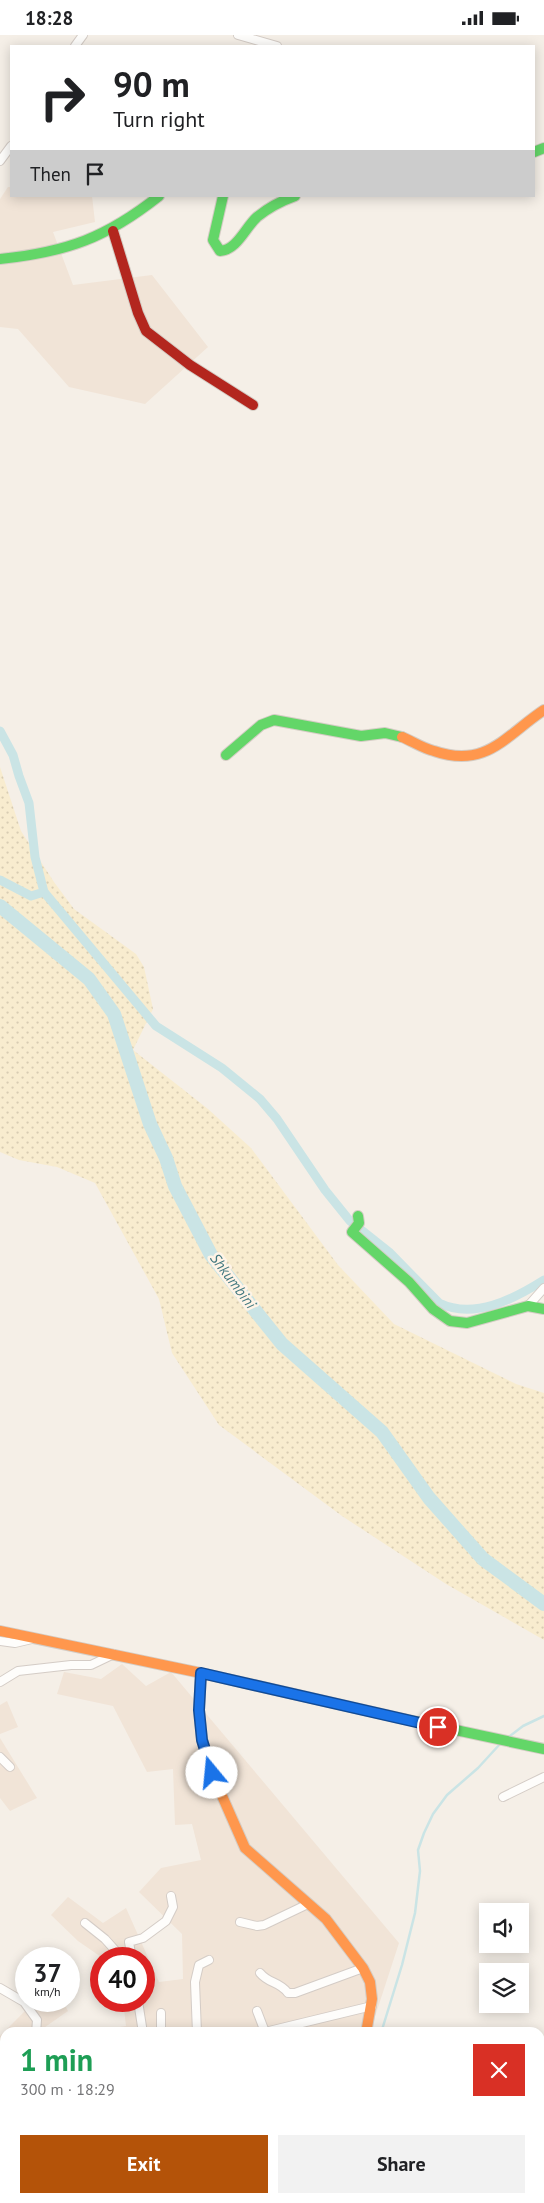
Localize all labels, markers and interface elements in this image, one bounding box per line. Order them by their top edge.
text: 18:28 [25,6,73,30]
text: 90 m [113,61,190,107]
icon: right [30,65,95,130]
text: Turn right [113,105,205,133]
icon: arrive [81,160,109,188]
text: Then [30,162,71,186]
water label: Shkumbini [206,1249,261,1313]
pin [417,1706,459,1748]
icon: arrive [424,1713,452,1741]
position arrow [185,1746,237,1798]
map controls [479,1903,529,2013]
button: sound [479,1903,529,1953]
speed limit sign: 40 [90,1947,155,2012]
text: 37 [33,1957,62,1989]
button: layers [479,1963,529,2013]
text: km/h [34,1984,61,1999]
text: 1 min [20,2040,93,2079]
button: close [473,2044,525,2096]
text: 300 m · 18:29 [20,2079,115,2099]
button: Exit [20,2135,268,2193]
button: Share [278,2135,525,2193]

